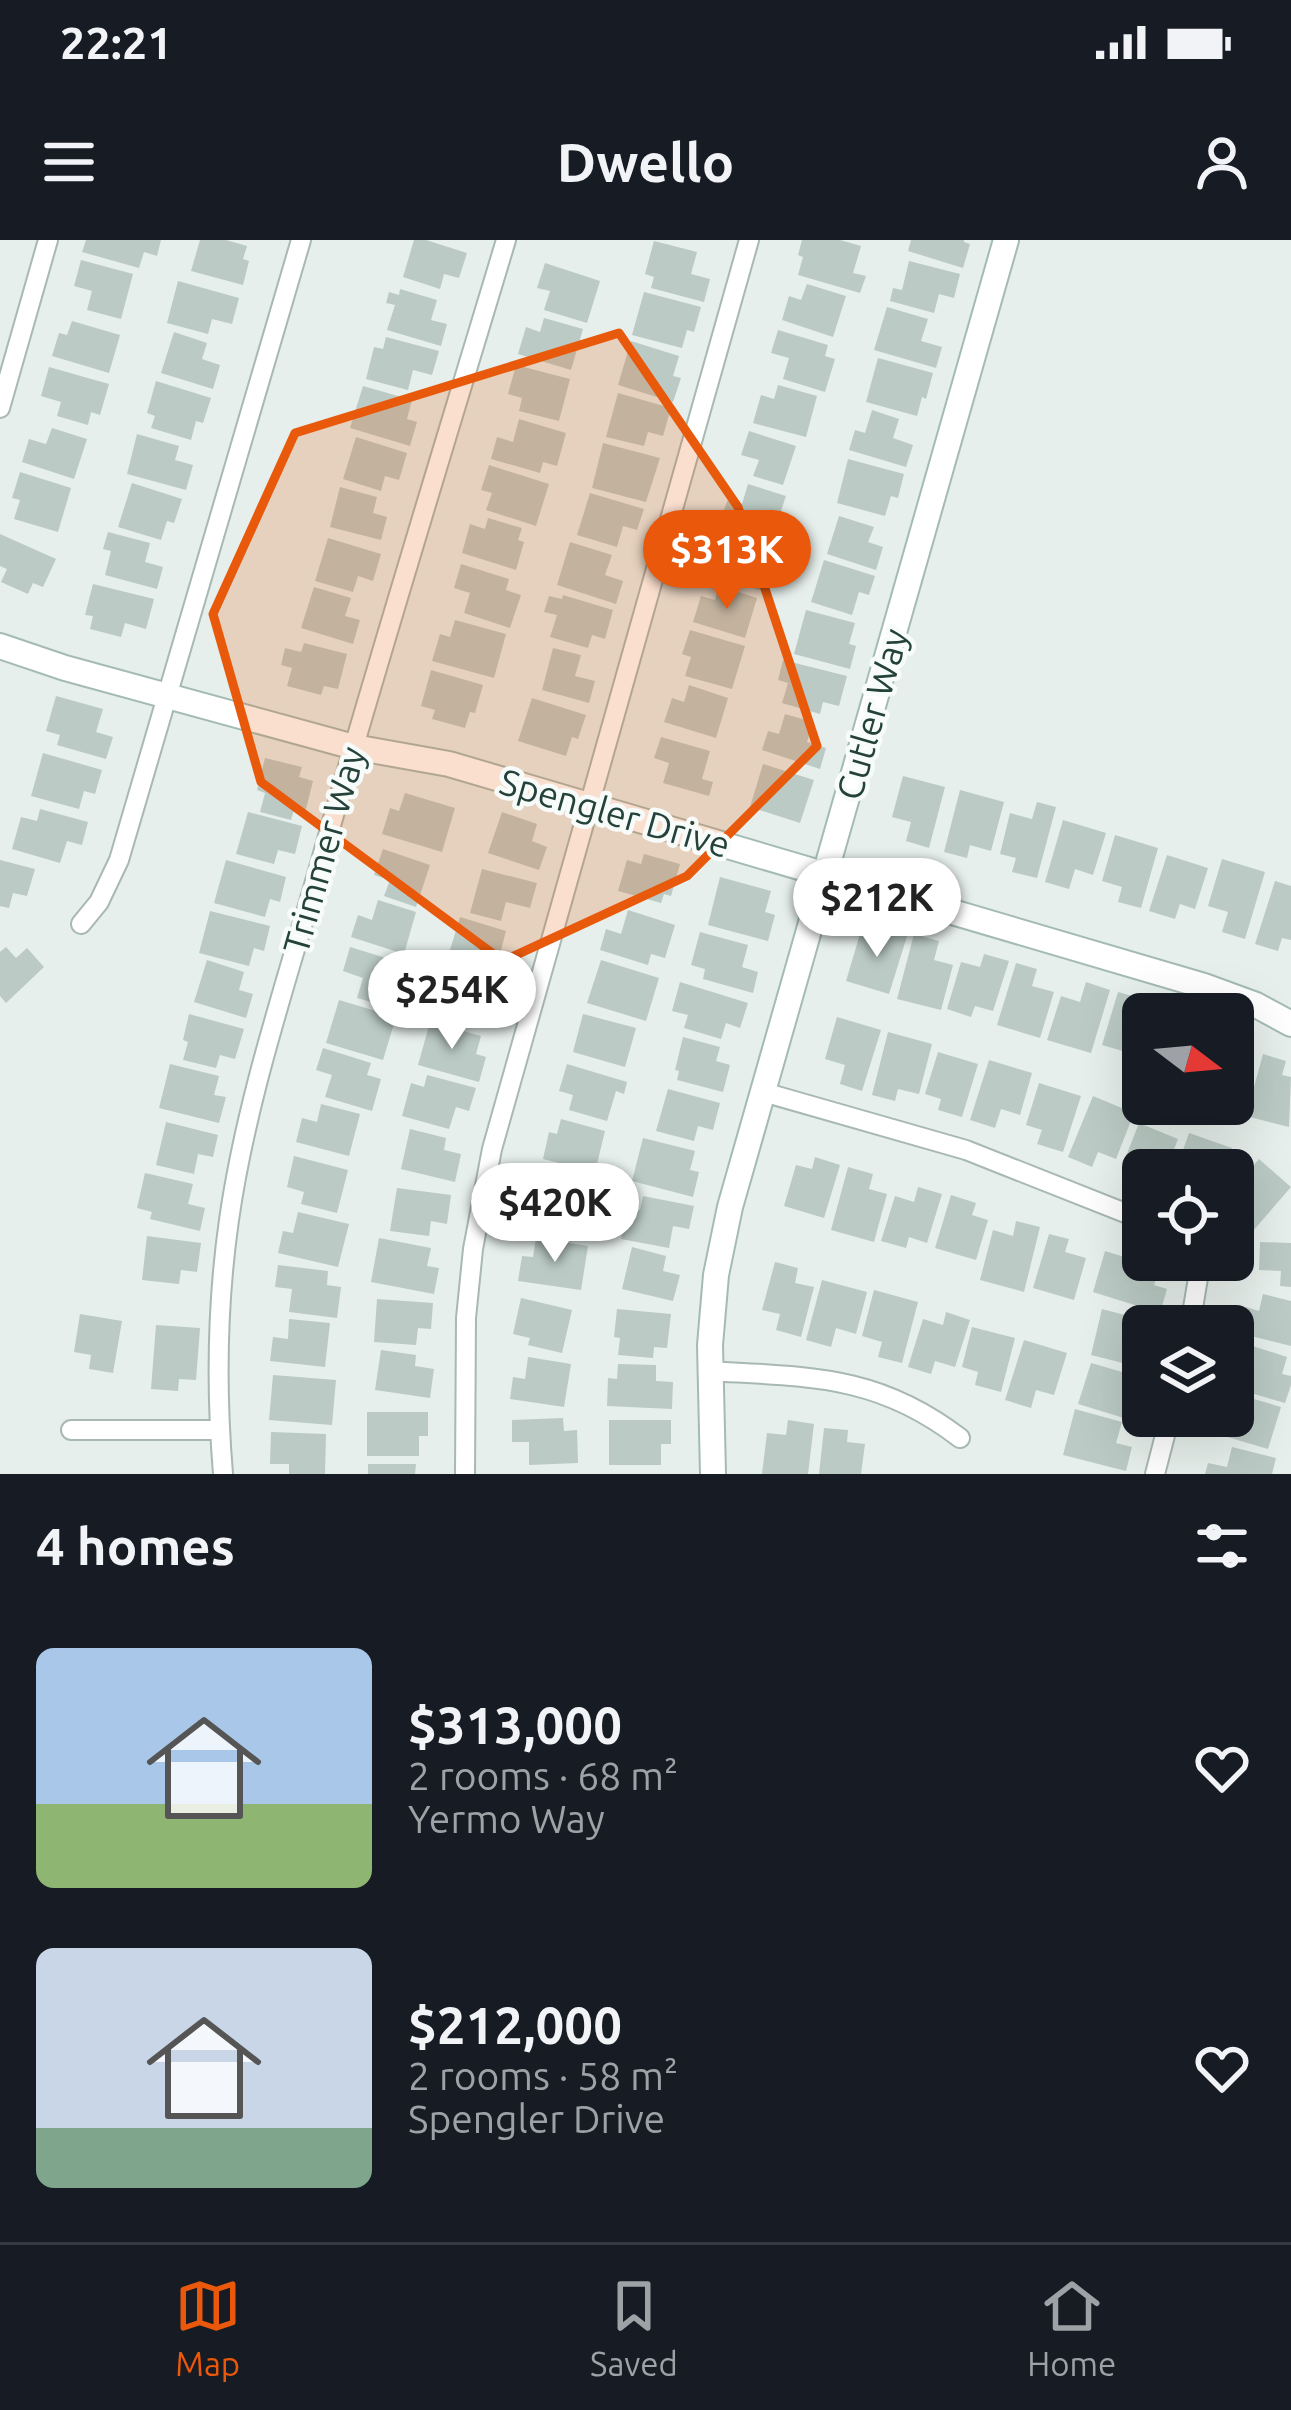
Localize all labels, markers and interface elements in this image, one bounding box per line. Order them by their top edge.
text: 22:21 [60,17,173,68]
icon: menu [36,129,102,195]
icon: person [1189,129,1255,195]
text: Dwello [557,132,734,192]
pin: $313K [643,510,811,612]
text: $313K [670,527,784,570]
street label: Cutler Way [828,624,915,804]
street label: Trimmer Way [274,742,373,958]
street label: Spengler Drive [495,760,735,865]
pin: $212K [793,858,961,960]
text: $212K [820,875,934,918]
pin: $254K [368,950,536,1052]
text: $254K [395,967,509,1010]
north arrow [1122,993,1254,1125]
map controls [1122,993,1254,1437]
button: locate [1122,1149,1254,1281]
pin: $420K [471,1163,639,1265]
text: $420K [498,1180,612,1223]
button: layers [1122,1305,1254,1437]
icon: filters [1189,1513,1255,1579]
text: 4 homes [36,1517,235,1575]
icon: home [132,1696,276,1840]
text: $313,000 [408,1696,622,1754]
icon: heart [1189,1735,1255,1801]
text: 2 rooms · 68 m² [408,1754,678,1797]
text: Yermo Way [408,1797,605,1840]
icon: home [132,1996,276,2140]
text: $212,000 [408,1996,622,2054]
icon: heart [1189,2035,1255,2101]
text: 2 rooms · 58 m² [408,2054,678,2097]
text: Spengler Drive [408,2097,665,2140]
tab: Map [175,2273,241,2382]
tab: Saved [590,2273,678,2382]
tab: Home [1027,2273,1116,2382]

